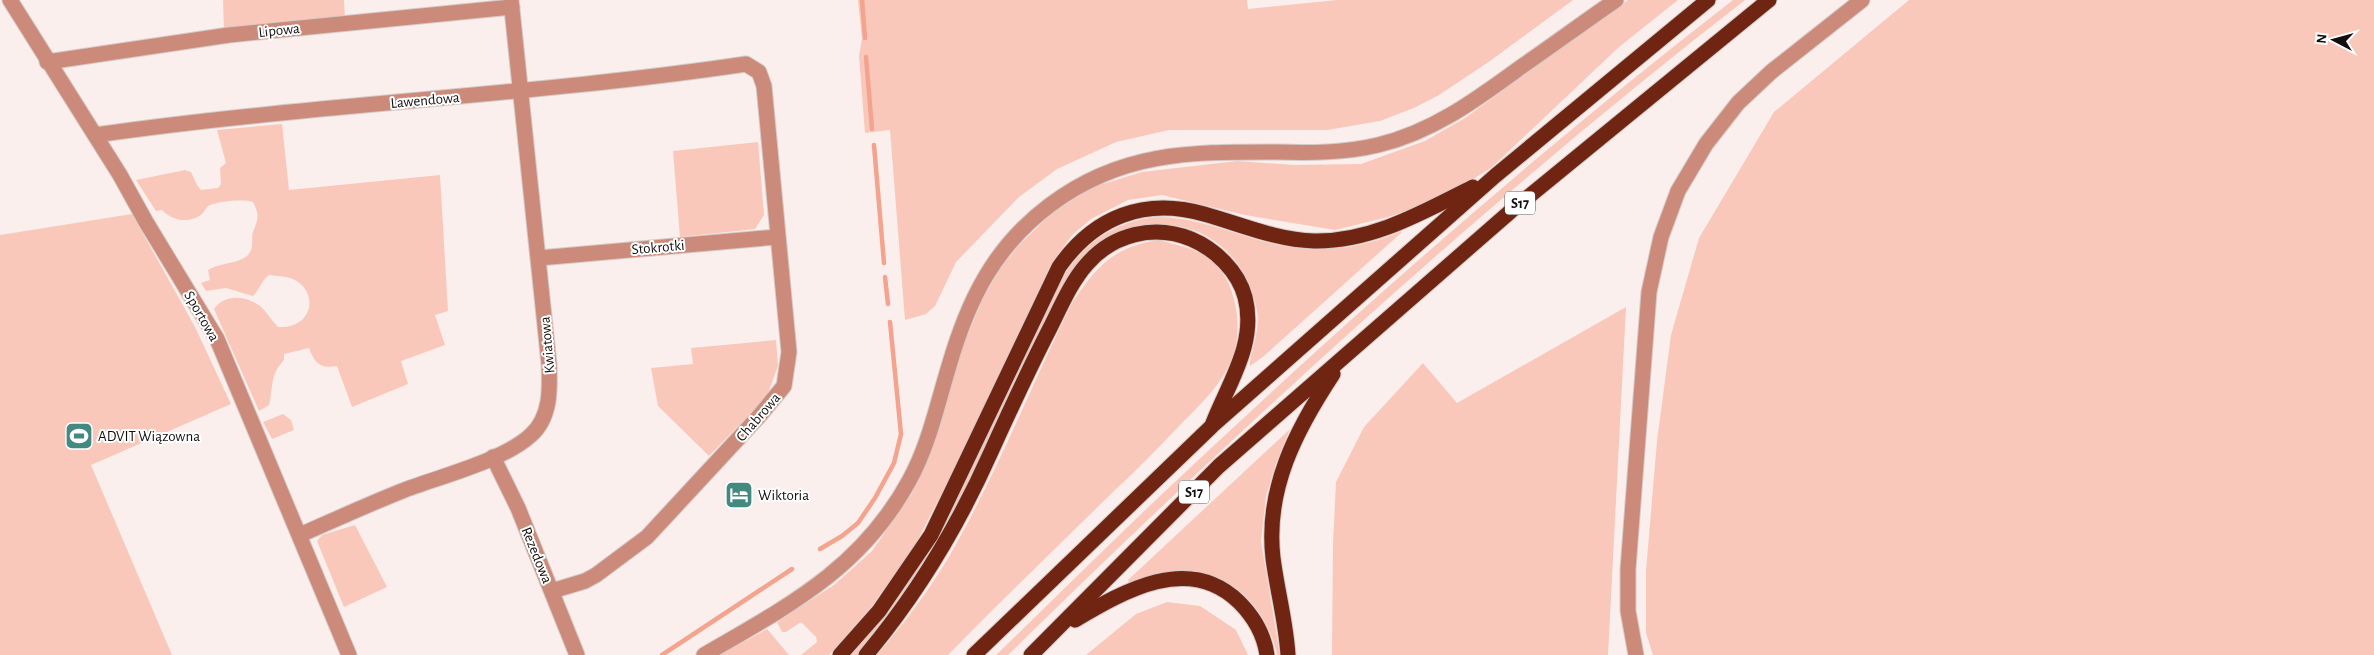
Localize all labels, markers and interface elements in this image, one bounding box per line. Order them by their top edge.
north arrow [2309,15,2359,65]
street label: Lipowa [258,21,301,40]
text: N [2315,33,2330,44]
street label: Lawendowa [390,90,460,111]
road number: S17 [1505,192,1535,214]
street label: Stokrotki [631,238,685,257]
street label: Sportowa [181,289,222,344]
street label: Kwiatowa [538,316,557,374]
street label: Chabrowa [733,390,783,444]
sports icon: ADVIT Wiązowna [64,421,94,451]
place label: ADVIT Wiązowna [98,429,200,444]
hotel icon: Wiktoria [724,480,754,510]
road number: S17 [1179,481,1209,504]
place label: Wiktoria [758,488,809,503]
street label: Rezedowa [518,525,555,586]

